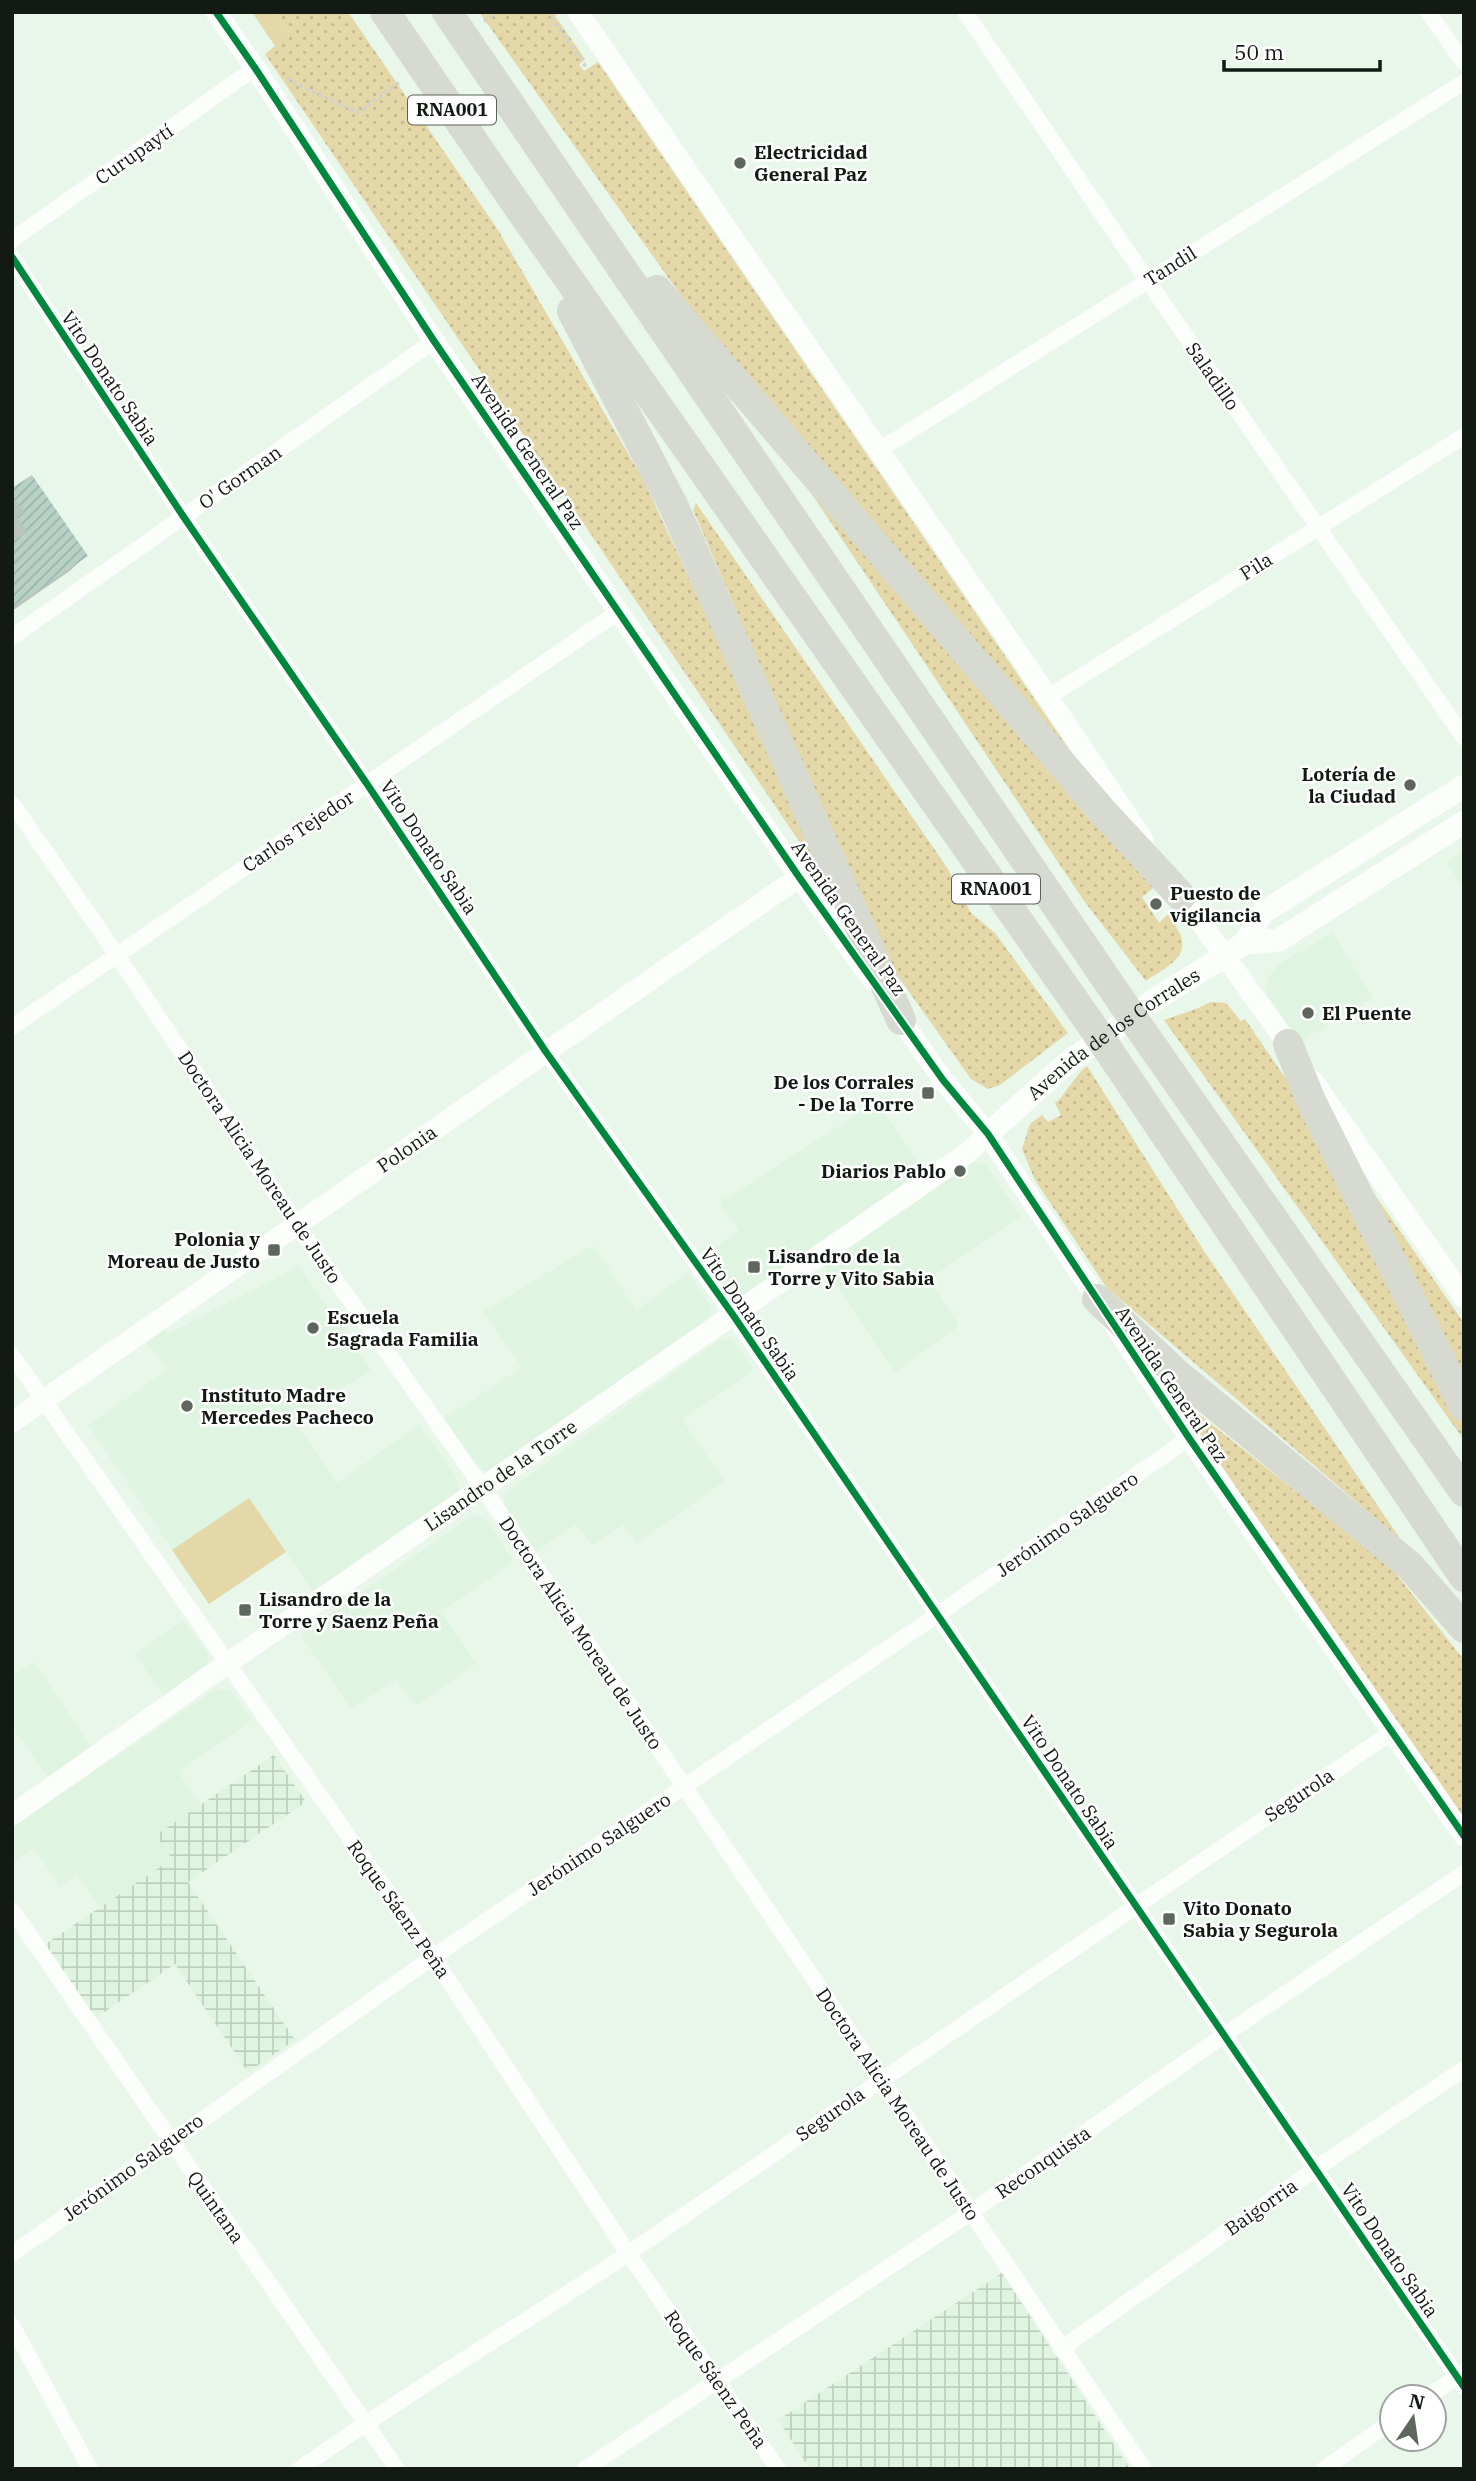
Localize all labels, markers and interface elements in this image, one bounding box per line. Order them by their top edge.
scale bar [1224,28,1380,72]
text: 50 m [1234,38,1284,66]
road number: RNA001 [408,96,496,124]
street label: Curupaytí [90,118,178,190]
place label: Electricidad General Paz [754,140,868,186]
marker: Electricidad General Paz [732,155,748,171]
street label: Tandil [1139,240,1201,291]
street label: Vito Donato Sabia [56,306,164,450]
street label: Saladillo [1181,337,1245,415]
street label: Avenida General Paz [467,368,589,534]
street label: O' Gorman [194,440,286,514]
street label: Pila [1235,547,1277,585]
place label: Lotería de la Ciudad [1302,762,1396,808]
street label: Vito Donato Sabia [375,775,483,919]
marker: Lotería de la Ciudad [1402,777,1418,793]
street label: Carlos Tejedor [238,785,359,877]
street label: Avenida General Paz [786,836,912,1000]
road number: RNA001 [952,874,1040,904]
place label: Puesto de vigilancia [1170,881,1262,927]
marker: Puesto de vigilancia [1148,896,1164,912]
street label: Avenida de los Corrales [1022,962,1204,1105]
place label: El Puente [1322,1001,1412,1025]
marker: El Puente [1300,1005,1316,1021]
street label: Doctora Alicia Moreau de Justo [173,1046,347,1288]
place label: De los Corrales - De la Torre [773,1070,914,1116]
marker: De los Corrales - De la Torre [920,1085,936,1101]
street label: Polonia [372,1120,441,1178]
place label: Diarios Pablo [821,1159,946,1183]
marker: Diarios Pablo [952,1163,968,1179]
place label: Polonia y Moreau de Justo [107,1227,260,1273]
marker: Polonia y Moreau de Justo [266,1242,282,1258]
street label: Vito Donato Sabia [695,1243,805,1385]
place label: Lisandro de la Torre y Vito Sabia [768,1244,935,1290]
marker: Lisandro de la Torre y Vito Sabia [746,1259,762,1275]
street label: Avenida General Paz [1111,1301,1233,1467]
place label: Escuela Sagrada Familia [327,1305,479,1351]
marker: Escuela Sagrada Familia [305,1320,321,1336]
place label: Instituto Madre Mercedes Pacheco [201,1383,374,1429]
marker: Instituto Madre Mercedes Pacheco [179,1398,195,1414]
street label: Lisandro de la Torre [419,1414,581,1536]
street label: Jerónimo Salguero [991,1466,1143,1582]
street label: Doctora Alicia Moreau de Justo [494,1512,668,1754]
place label: Lisandro de la Torre y Saenz Peña [259,1587,439,1633]
marker: Lisandro de la Torre y Saenz Peña [237,1602,253,1618]
street label: Vito Donato Sabia [1016,1710,1124,1854]
street label: Segurola [1260,1763,1338,1827]
street label: Jerónimo Salguero [523,1787,675,1901]
street label: Roque Sáenz Peña [342,1835,456,1983]
place label: Vito Donato Sabia y Segurola [1183,1896,1338,1942]
marker: Vito Donato Sabia y Segurola [1161,1911,1177,1927]
street label: Doctora Alicia Moreau de Justo [811,1983,985,2225]
street label: Segurola [791,2082,869,2146]
street label: Jerónimo Salguero [58,2108,208,2226]
street label: Reconquista [991,2120,1095,2204]
street label: Quintana [182,2166,250,2248]
street label: Baigorria [1220,2173,1302,2241]
street label: Vito Donato Sabia [1336,2178,1444,2322]
street label: Roque Sáenz Peña [659,2305,773,2453]
north arrow [1378,2383,1448,2453]
text: N [1407,2388,1427,2415]

